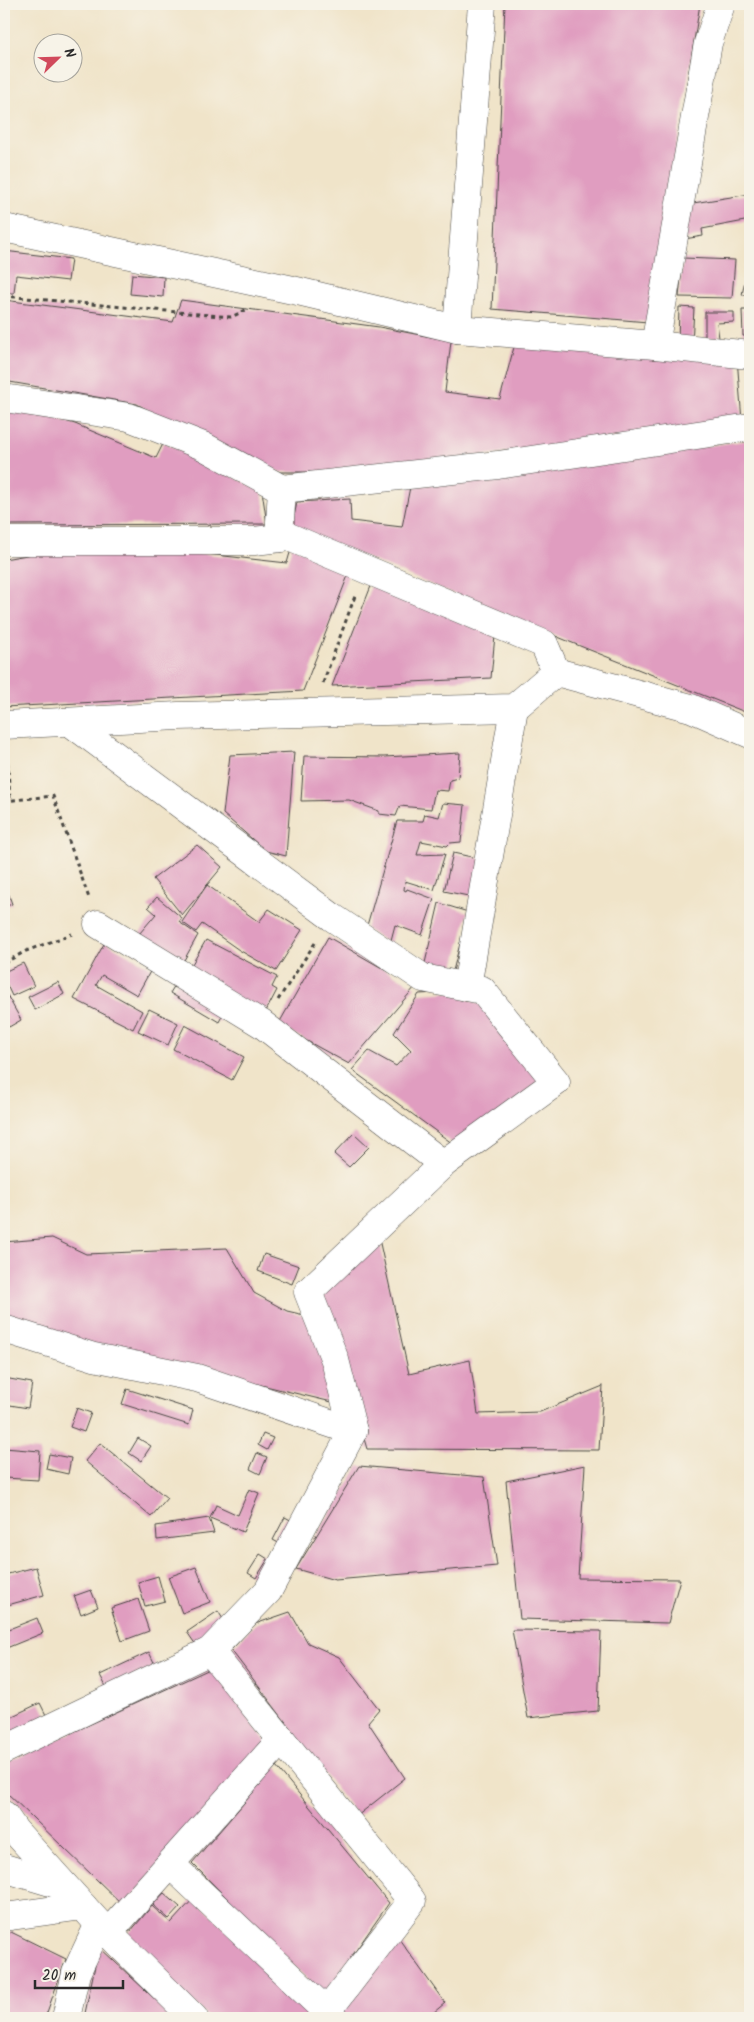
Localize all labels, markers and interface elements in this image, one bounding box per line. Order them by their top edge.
north arrow [32,32,82,82]
text: N [57,45,81,62]
scale bar [35,1957,122,1989]
text: 20 m [42,1964,76,1988]

